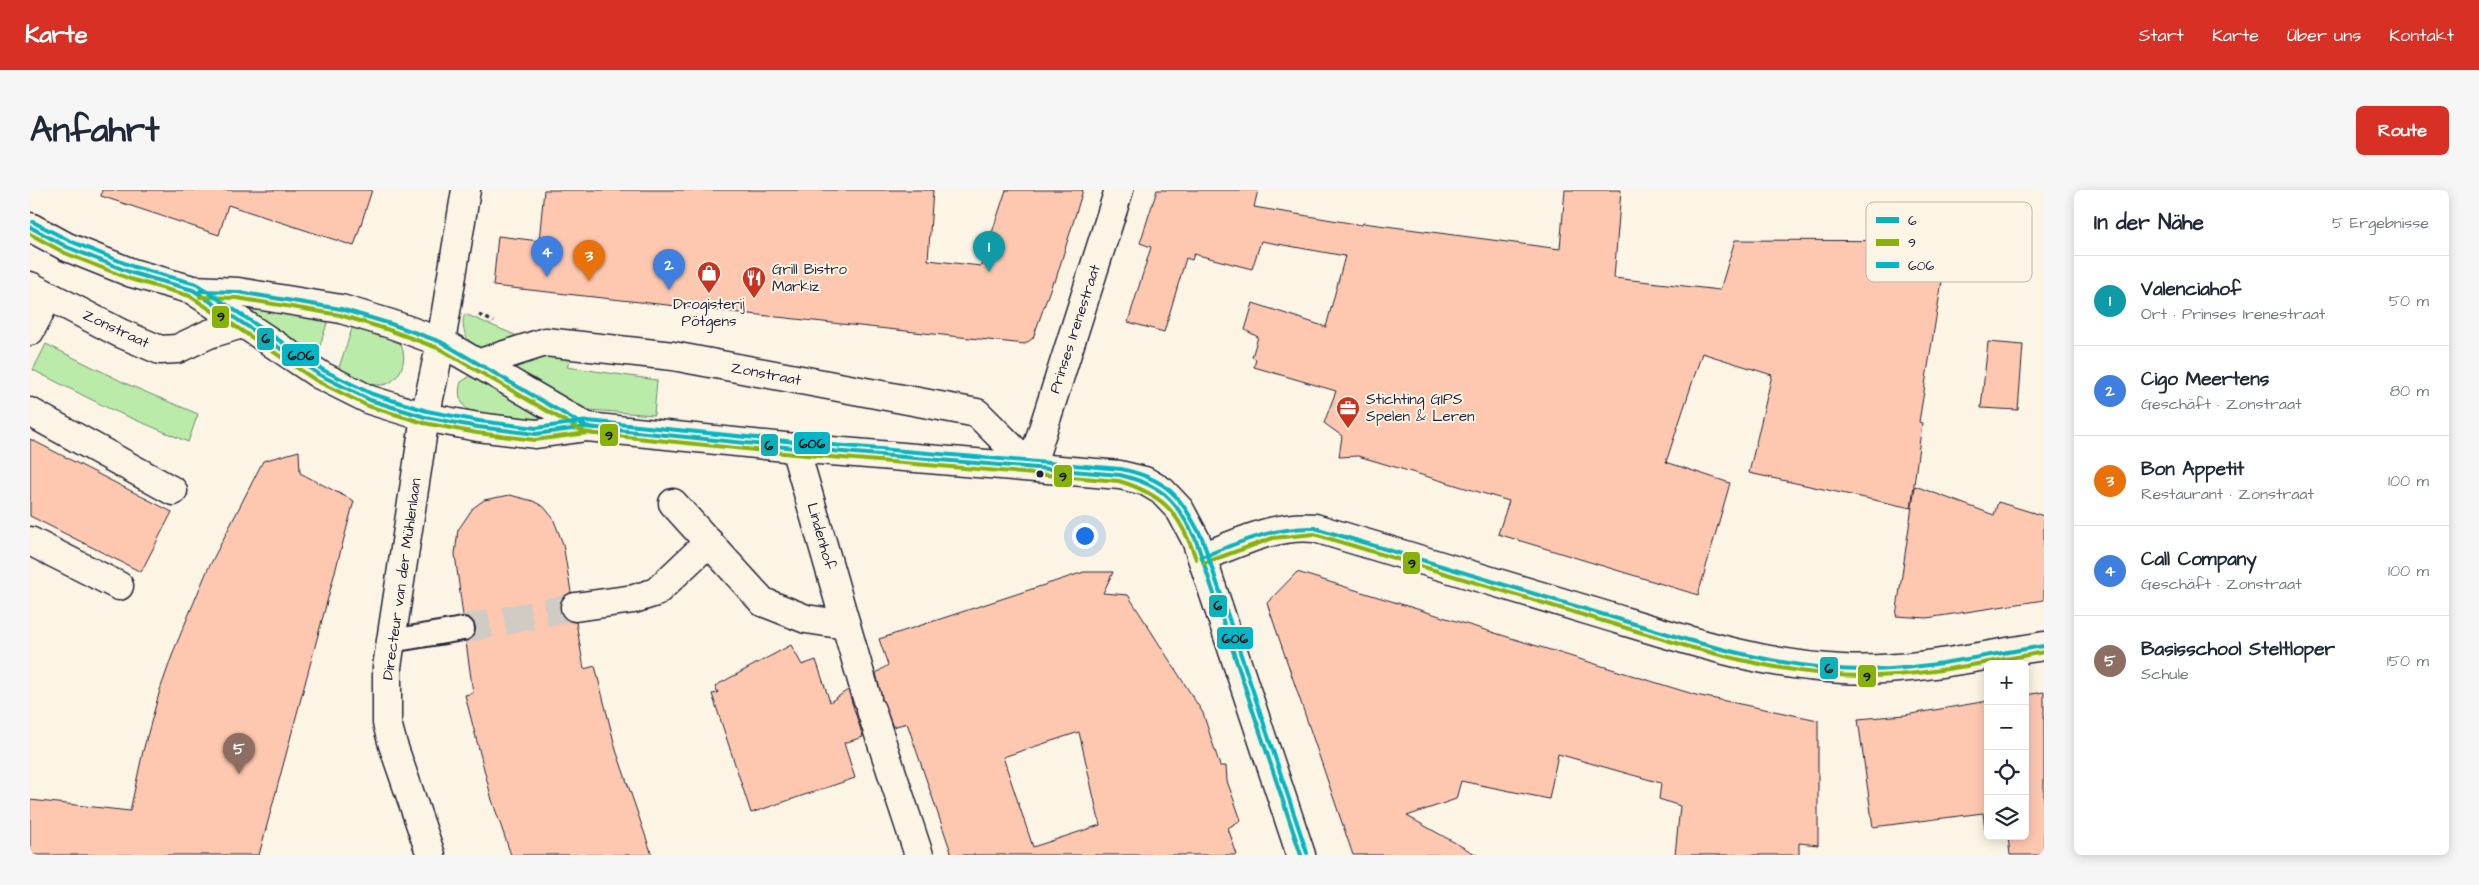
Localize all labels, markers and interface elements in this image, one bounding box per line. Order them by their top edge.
text: Karte [25,18,88,52]
text: Start [2139,23,2184,48]
text: Karte [2212,23,2259,48]
text: Über uns [2287,23,2361,48]
text: Kontakt [2389,23,2454,48]
text: Anfahrt [30,106,159,155]
button: Route [2356,106,2449,155]
legend [1866,202,2032,282]
text: In der Nähe [2094,208,2204,237]
text: 6 [1908,211,1917,231]
text: 5 Ergebnisse [2332,212,2429,234]
pin: 1 [973,231,1005,272]
text: 9 [1908,233,1916,253]
pin: 4 [531,236,563,277]
pin: 3 [573,240,605,281]
pin: 2 [653,249,685,290]
text: 606 [1908,256,1935,276]
place label: Grill Bistro Markiz [772,259,847,297]
shop icon: Drogisterij Pötgens [696,260,722,294]
street label: Prinses Irenestraat [1044,262,1106,396]
restaurant icon: Grill Bistro Markiz [741,265,767,299]
text: Valenciahof [2141,276,2241,303]
text: 1 [2109,290,2111,312]
text: 50 m [2389,290,2429,312]
place label: Drogisterij Pötgens [673,294,745,333]
text: Ort · Prinses Irenestraat [2141,303,2325,325]
street label: Zonstraat [79,305,153,353]
line badge: 9 [211,305,230,329]
text: 9 [217,307,225,327]
line badge: 6 [256,327,275,351]
text: 6 [262,329,271,349]
line badge: 606 [281,343,320,367]
text: 606 [288,346,314,366]
street label: Zonstraat [729,357,803,391]
text: Cigo Meertens [2141,366,2269,393]
text: 2 [2105,380,2115,402]
text: 80 m [2390,380,2429,402]
place label: Stichting GIPS Spelen & Leren [1366,389,1475,427]
text: Geschäft · Zonstraat [2141,393,2302,415]
office icon: Stichting GIPS Spelen & Leren [1335,395,1361,429]
line badge: 9 [599,423,619,447]
text: 9 [605,426,613,446]
line badge: 606 [793,431,831,455]
line badge: 6 [760,433,779,457]
text: 606 [799,434,825,454]
text: 6 [765,436,774,456]
text: Bon Appetit [2141,456,2244,483]
line badge: 9 [1053,464,1073,488]
text: 9 [1059,467,1067,487]
unlabelled marker [1035,469,1045,479]
text: 3 [2106,470,2114,492]
text: 100 m [2388,470,2429,492]
street label: Directeur van der Mühlenlaan [377,476,427,681]
text: Restaurant · Zonstraat [2141,483,2314,505]
street label: Lindenhof [802,500,841,572]
your location [1072,523,1098,549]
text: Call Company [2141,546,2257,573]
line badge: 9 [1402,551,1421,575]
text: 9 [1408,554,1416,574]
text: 4 [2105,560,2115,582]
text: 100 m [2388,560,2429,582]
text: Geschäft · Zonstraat [2141,573,2302,595]
line badge: 6 [1208,594,1228,618]
text: 6 [1214,596,1223,616]
line badge: 606 [1216,626,1254,650]
text: 606 [1222,629,1248,649]
text: Basisschool Steltloper [2141,636,2335,663]
text: 5 [2104,650,2116,672]
text: 150 m [2387,650,2429,672]
line badge: 6 [1819,656,1839,680]
text: 6 [1825,659,1834,679]
map controls [1984,660,2029,840]
button: + [1984,660,2029,705]
text: Schule [2141,663,2189,685]
line badge: 9 [1857,664,1877,688]
text: 9 [1863,667,1871,687]
button: − [1984,705,2029,750]
pin: 5 [223,733,255,774]
button: locate [1984,750,2029,795]
button: layers [1984,795,2029,840]

